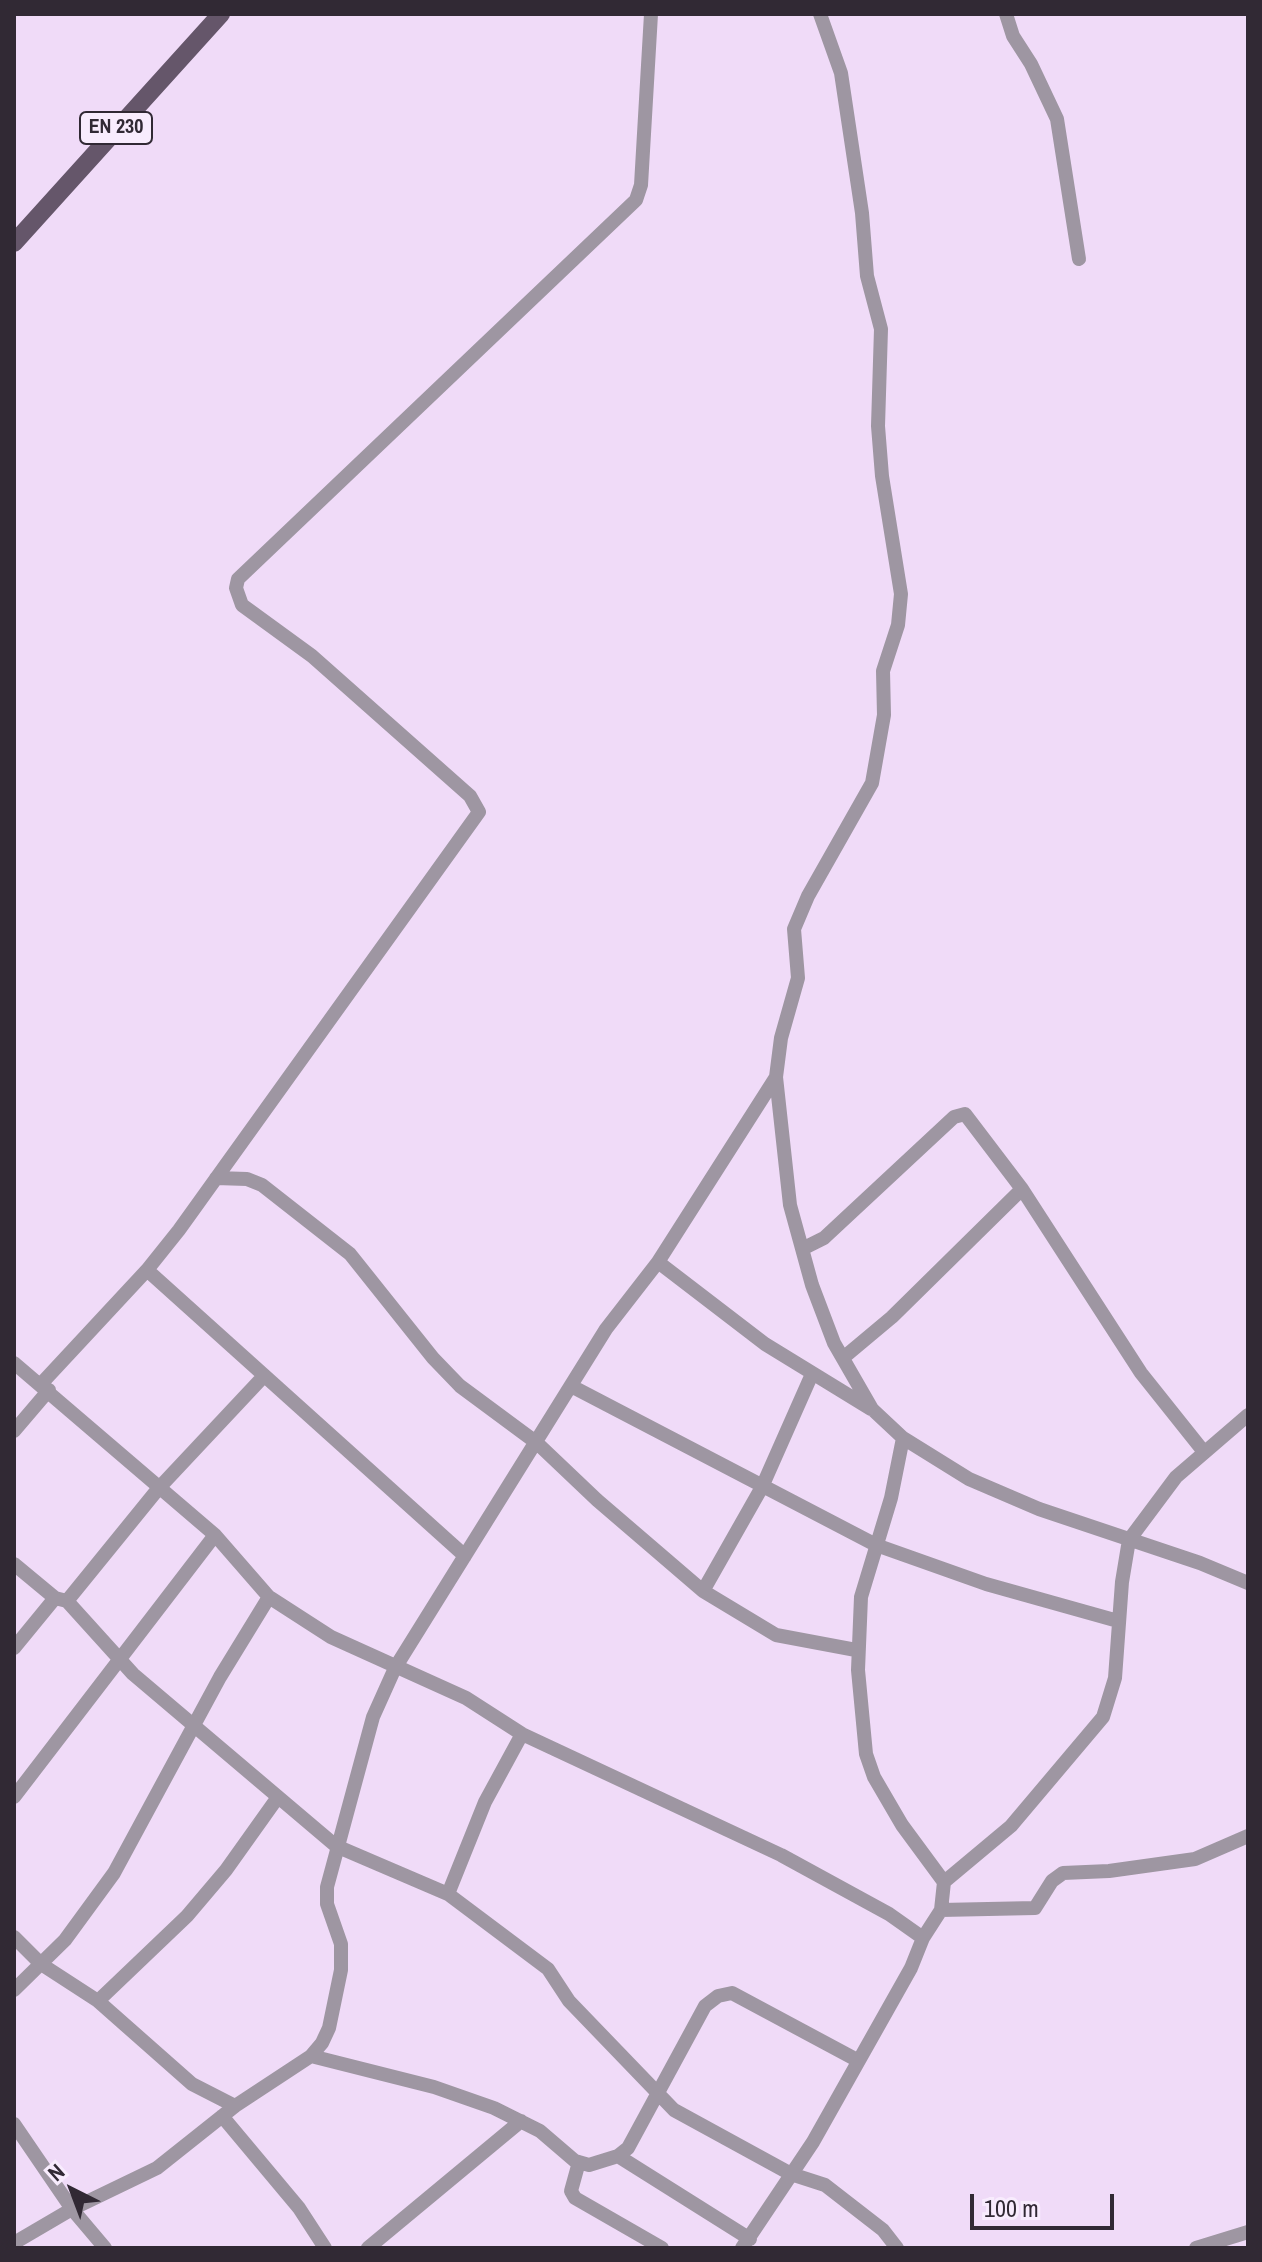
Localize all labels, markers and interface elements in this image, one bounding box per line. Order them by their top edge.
road number: EN 230 [80,112,152,144]
north arrow [32,2150,112,2230]
text: N [41,2157,71,2188]
scale bar [974,2178,1118,2228]
text: 100 m [984,2192,1039,2224]

